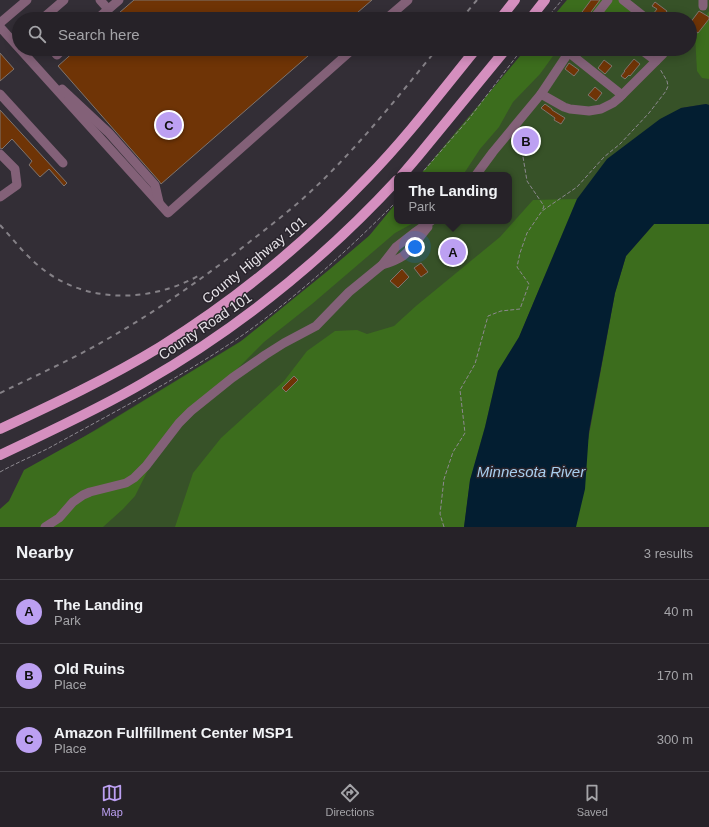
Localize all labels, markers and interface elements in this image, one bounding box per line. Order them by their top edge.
search box [12,12,697,56]
icon: search [26,23,48,45]
text: Search here [58,26,140,43]
pin: C [156,110,182,140]
pin: B [513,126,539,156]
popup [394,172,512,224]
text: The Landing [408,182,498,199]
text: Park [408,199,435,214]
street label: County Highway 101 [199,213,309,307]
your location [405,237,425,257]
pin: A [440,237,466,267]
street label: County Road 101 [155,289,255,363]
water label: Minnesota River [477,463,586,480]
text: Nearby [16,543,74,562]
text: 3 results [644,546,693,561]
text: The Landing [54,596,143,613]
text: A [24,604,34,619]
text: 40 m [664,604,693,619]
text: Park [54,613,81,628]
text: Old Ruins [54,660,125,677]
text: B [24,668,34,683]
text: 170 m [657,668,693,683]
text: Place [54,677,87,692]
text: Amazon Fullfillment Center MSP1 [54,724,293,741]
text: C [24,732,34,747]
text: 300 m [657,732,693,747]
text: Place [54,741,87,756]
tab: Map [101,782,123,818]
tab: Directions [325,782,374,818]
tab: Saved [577,782,608,818]

